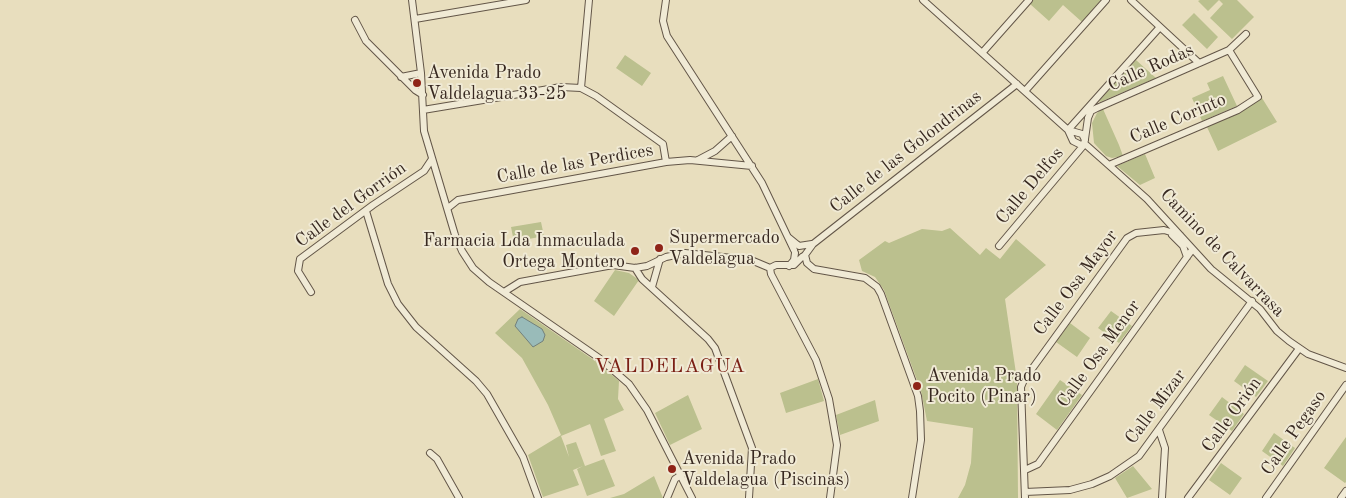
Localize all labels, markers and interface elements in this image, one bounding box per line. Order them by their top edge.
street label: Calle Rodas [1105,39,1197,97]
place label: Avenida Prado Valdelagua 33-25 [427,62,566,104]
marker: Avenida Prado Valdelagua 33-25 [411,77,423,89]
street label: Calle de las Golondrinas [826,86,986,218]
street label: Calle Corinto [1127,89,1229,149]
street label: Calle de las Perdices [495,140,655,188]
street label: Calle Delfos [992,143,1068,229]
street label: Calle del Gorrión [291,158,411,252]
street label: Camino de Calvarrasa [1155,184,1289,322]
street label: Calle Osa Mayor [1029,226,1123,340]
place label: Supermercado Valdelagua [669,227,780,270]
place label: Farmacia Lda Inmaculada Ortega Montero [423,230,625,272]
marker: Supermercado Valdelagua [653,242,665,254]
marker: Farmacia Lda Inmaculada Ortega Montero [629,245,641,257]
street label: Calle Osa Menor [1053,296,1145,412]
district label: VALDELAGUA [593,355,747,379]
place label: Avenida Prado Pocito (Pinar) [927,365,1041,408]
street label: Calle Mizar [1121,365,1191,449]
street label: Calle Orión [1198,373,1266,457]
marker: Avenida Prado Pocito (Pinar) [911,380,923,392]
street label: Calle Pegaso [1257,386,1331,480]
place label: Avenida Prado Valdelagua (Piscinas) [682,448,850,490]
marker: Avenida Prado Valdelagua (Piscinas) [666,463,678,475]

